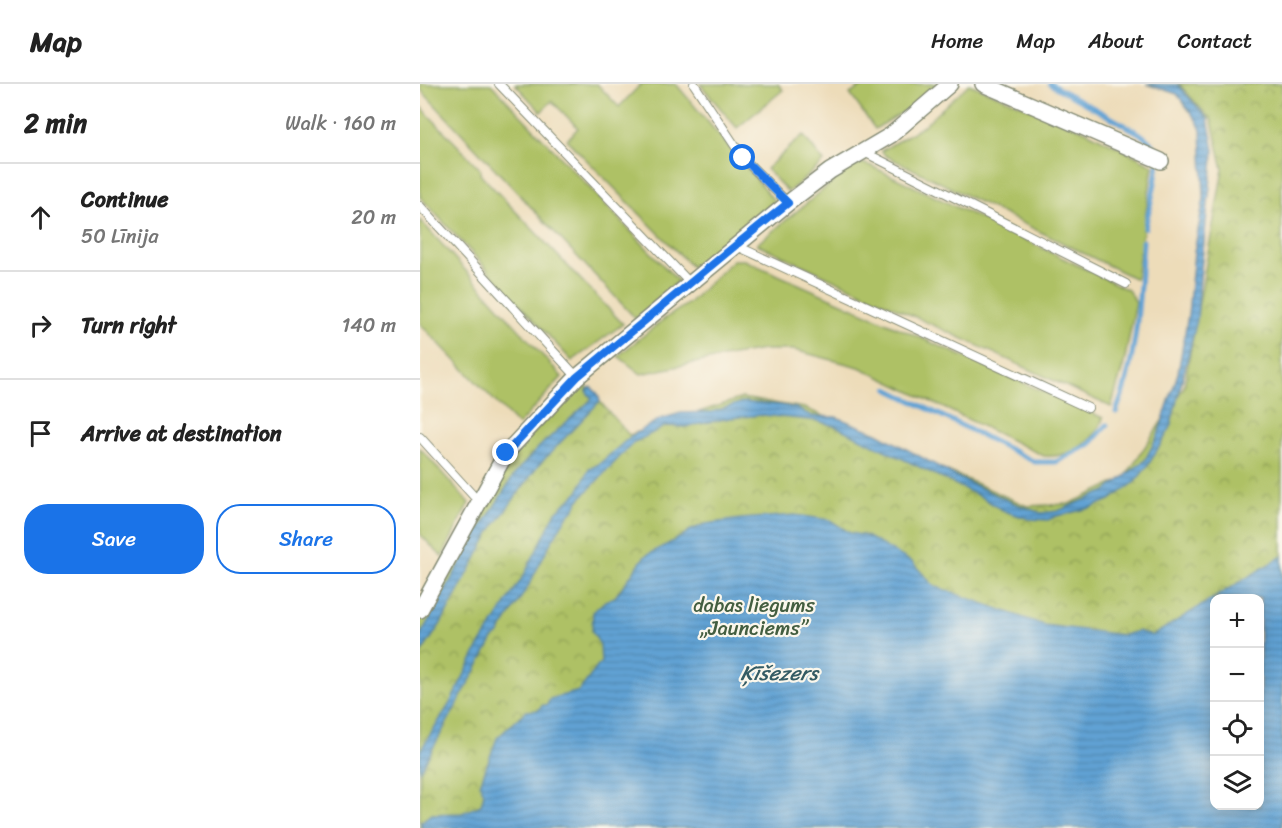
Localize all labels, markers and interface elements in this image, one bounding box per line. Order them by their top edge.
text: Map [30,17,82,66]
text: Home [931,22,983,60]
text: Map [1016,22,1055,60]
text: About [1088,22,1145,60]
text: Contact [1178,22,1252,60]
text: 2 min [24,100,87,146]
text: Walk · 160 m [285,106,396,141]
route start [729,144,755,170]
text: Continue [81,180,169,219]
text: 20 m [351,200,396,235]
icon: ahead [24,201,57,234]
text: 50 Līnija [81,219,159,254]
text: Turn right [81,306,176,345]
text: 140 m [342,308,396,343]
icon: right [24,309,57,342]
text: Arrive at destination [81,414,282,453]
icon: arrive [24,417,57,450]
route end [492,439,518,465]
button: Save [24,504,204,574]
button: Share [216,504,396,574]
park label: dabas liegums „Jaunciems” [693,588,816,646]
map controls [1210,594,1264,810]
button: + [1210,594,1264,648]
button: − [1210,648,1264,702]
water label: Ķīšezers [740,654,820,692]
button: locate [1210,702,1264,756]
button: layers [1210,756,1264,810]

